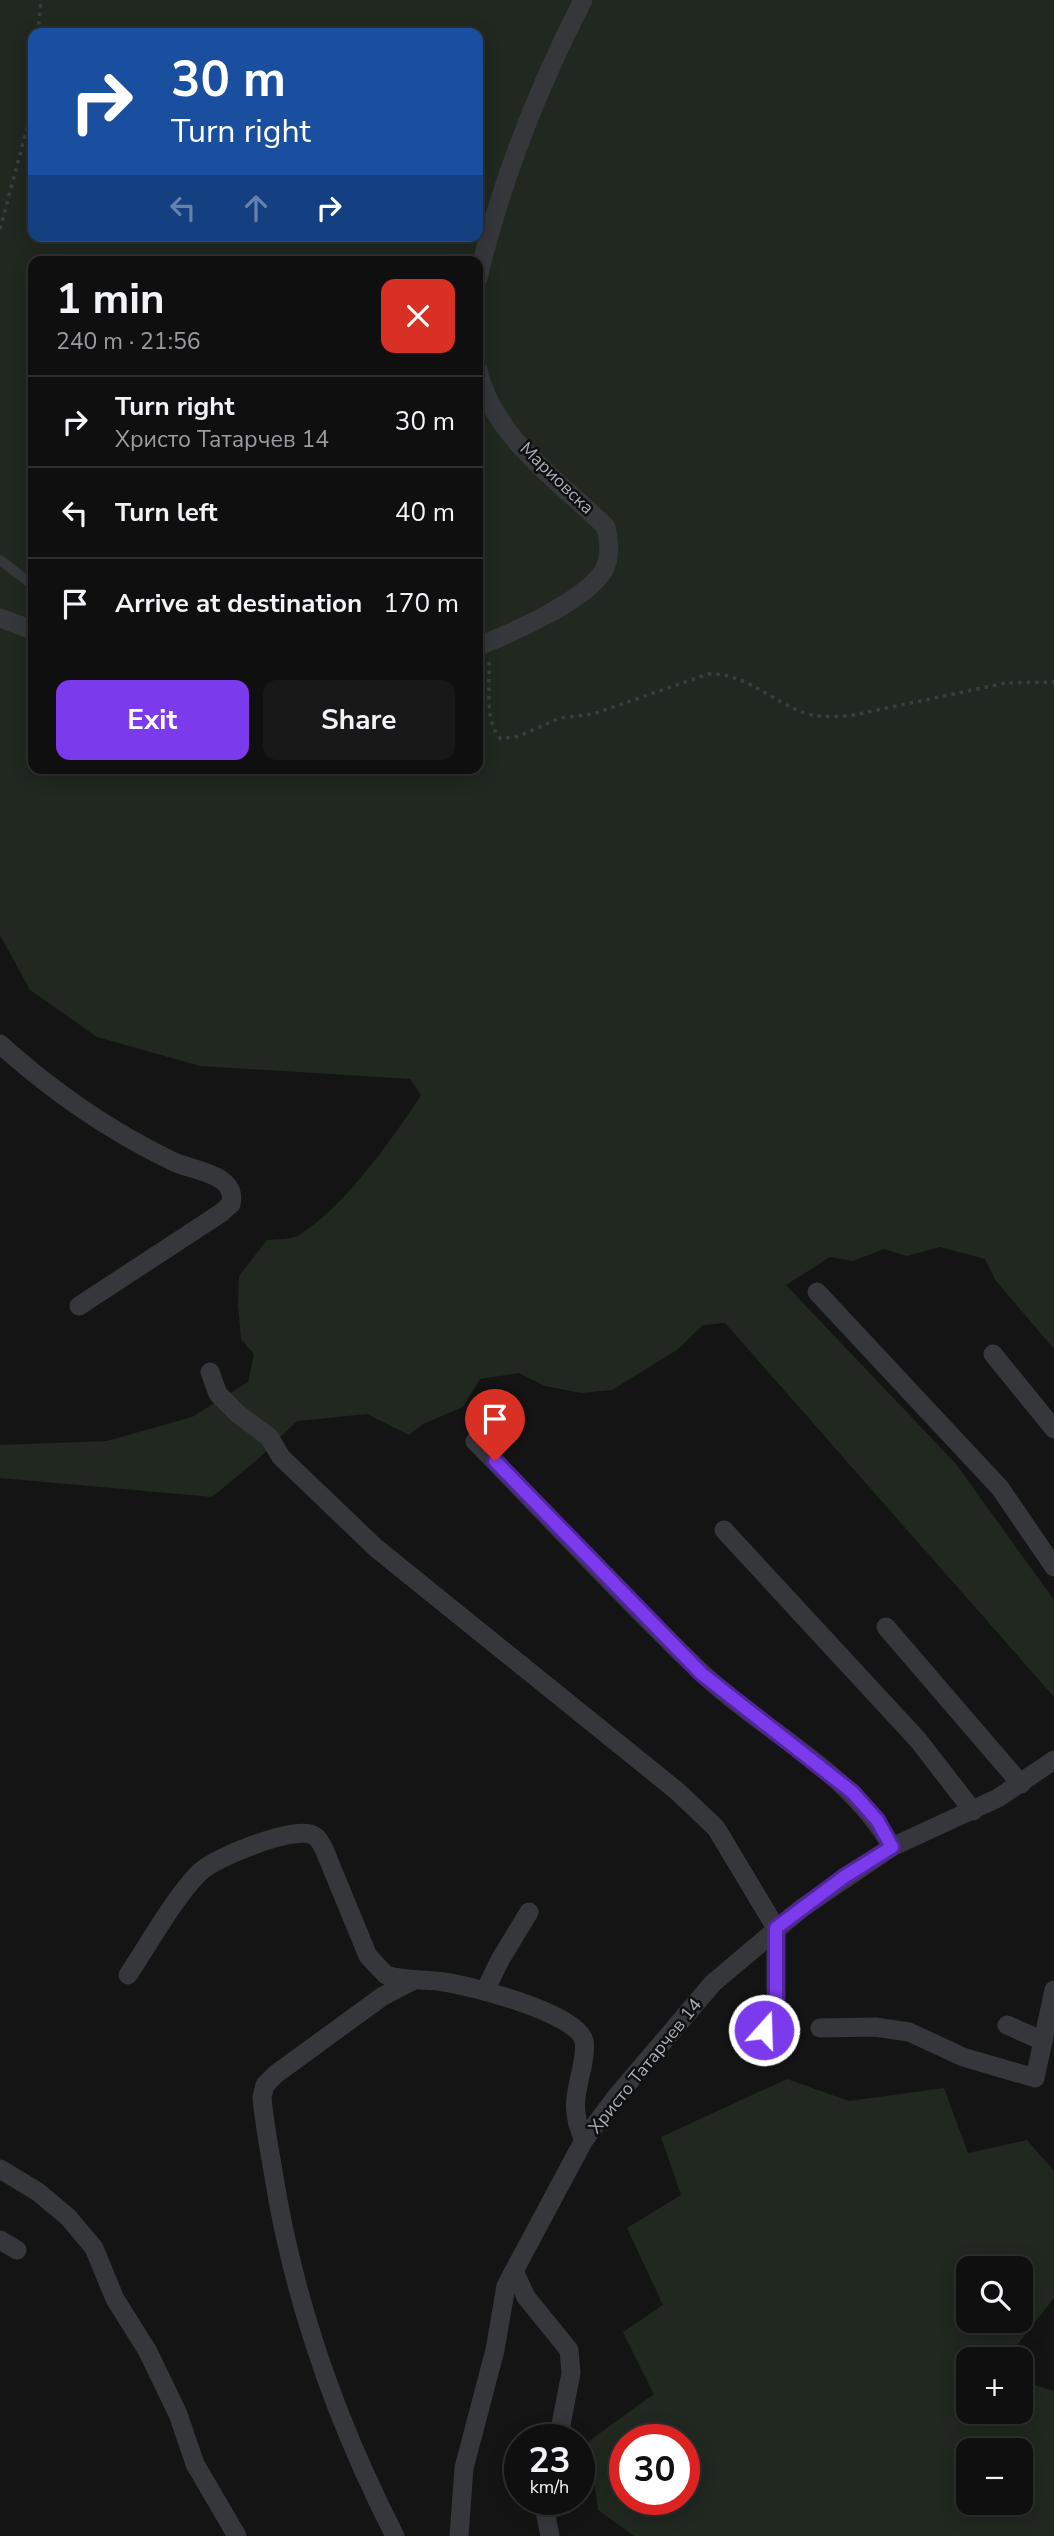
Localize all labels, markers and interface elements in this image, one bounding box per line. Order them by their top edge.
text: 30 m [171,46,286,113]
icon: right [56,56,147,147]
text: Turn right [171,110,311,153]
icon: left [164,189,202,227]
icon: ahead [237,189,275,227]
icon: right [310,189,348,227]
text: 1 min [56,271,165,328]
button: close [381,279,455,353]
text: 240 m · 21:56 [56,326,201,357]
text: Turn right [115,389,234,424]
icon: right [56,403,94,441]
text: 30 m [395,404,455,439]
text: Христо Татарчев 14 [115,424,329,455]
street label: Мариовска [515,437,599,519]
icon: left [56,494,94,532]
text: Turn left [115,495,218,530]
text: 40 m [395,495,455,530]
icon: arrive [56,585,94,623]
text: Arrive at destination [115,586,362,621]
text: 170 m [383,586,459,621]
button: Exit [56,680,249,760]
button: Share [263,680,455,760]
pin [465,1389,525,1461]
icon: arrive [476,1400,514,1438]
street label: Христо Татарчев 14 [583,1993,707,2139]
position arrow [727,1993,801,2067]
map controls [956,2256,1033,2515]
button: search [956,2256,1033,2333]
button: + [956,2347,1033,2424]
speed limit sign: 30 [609,2424,700,2515]
text: 23 [528,2437,571,2484]
button: − [956,2438,1033,2515]
text: km/h [530,2475,569,2499]

